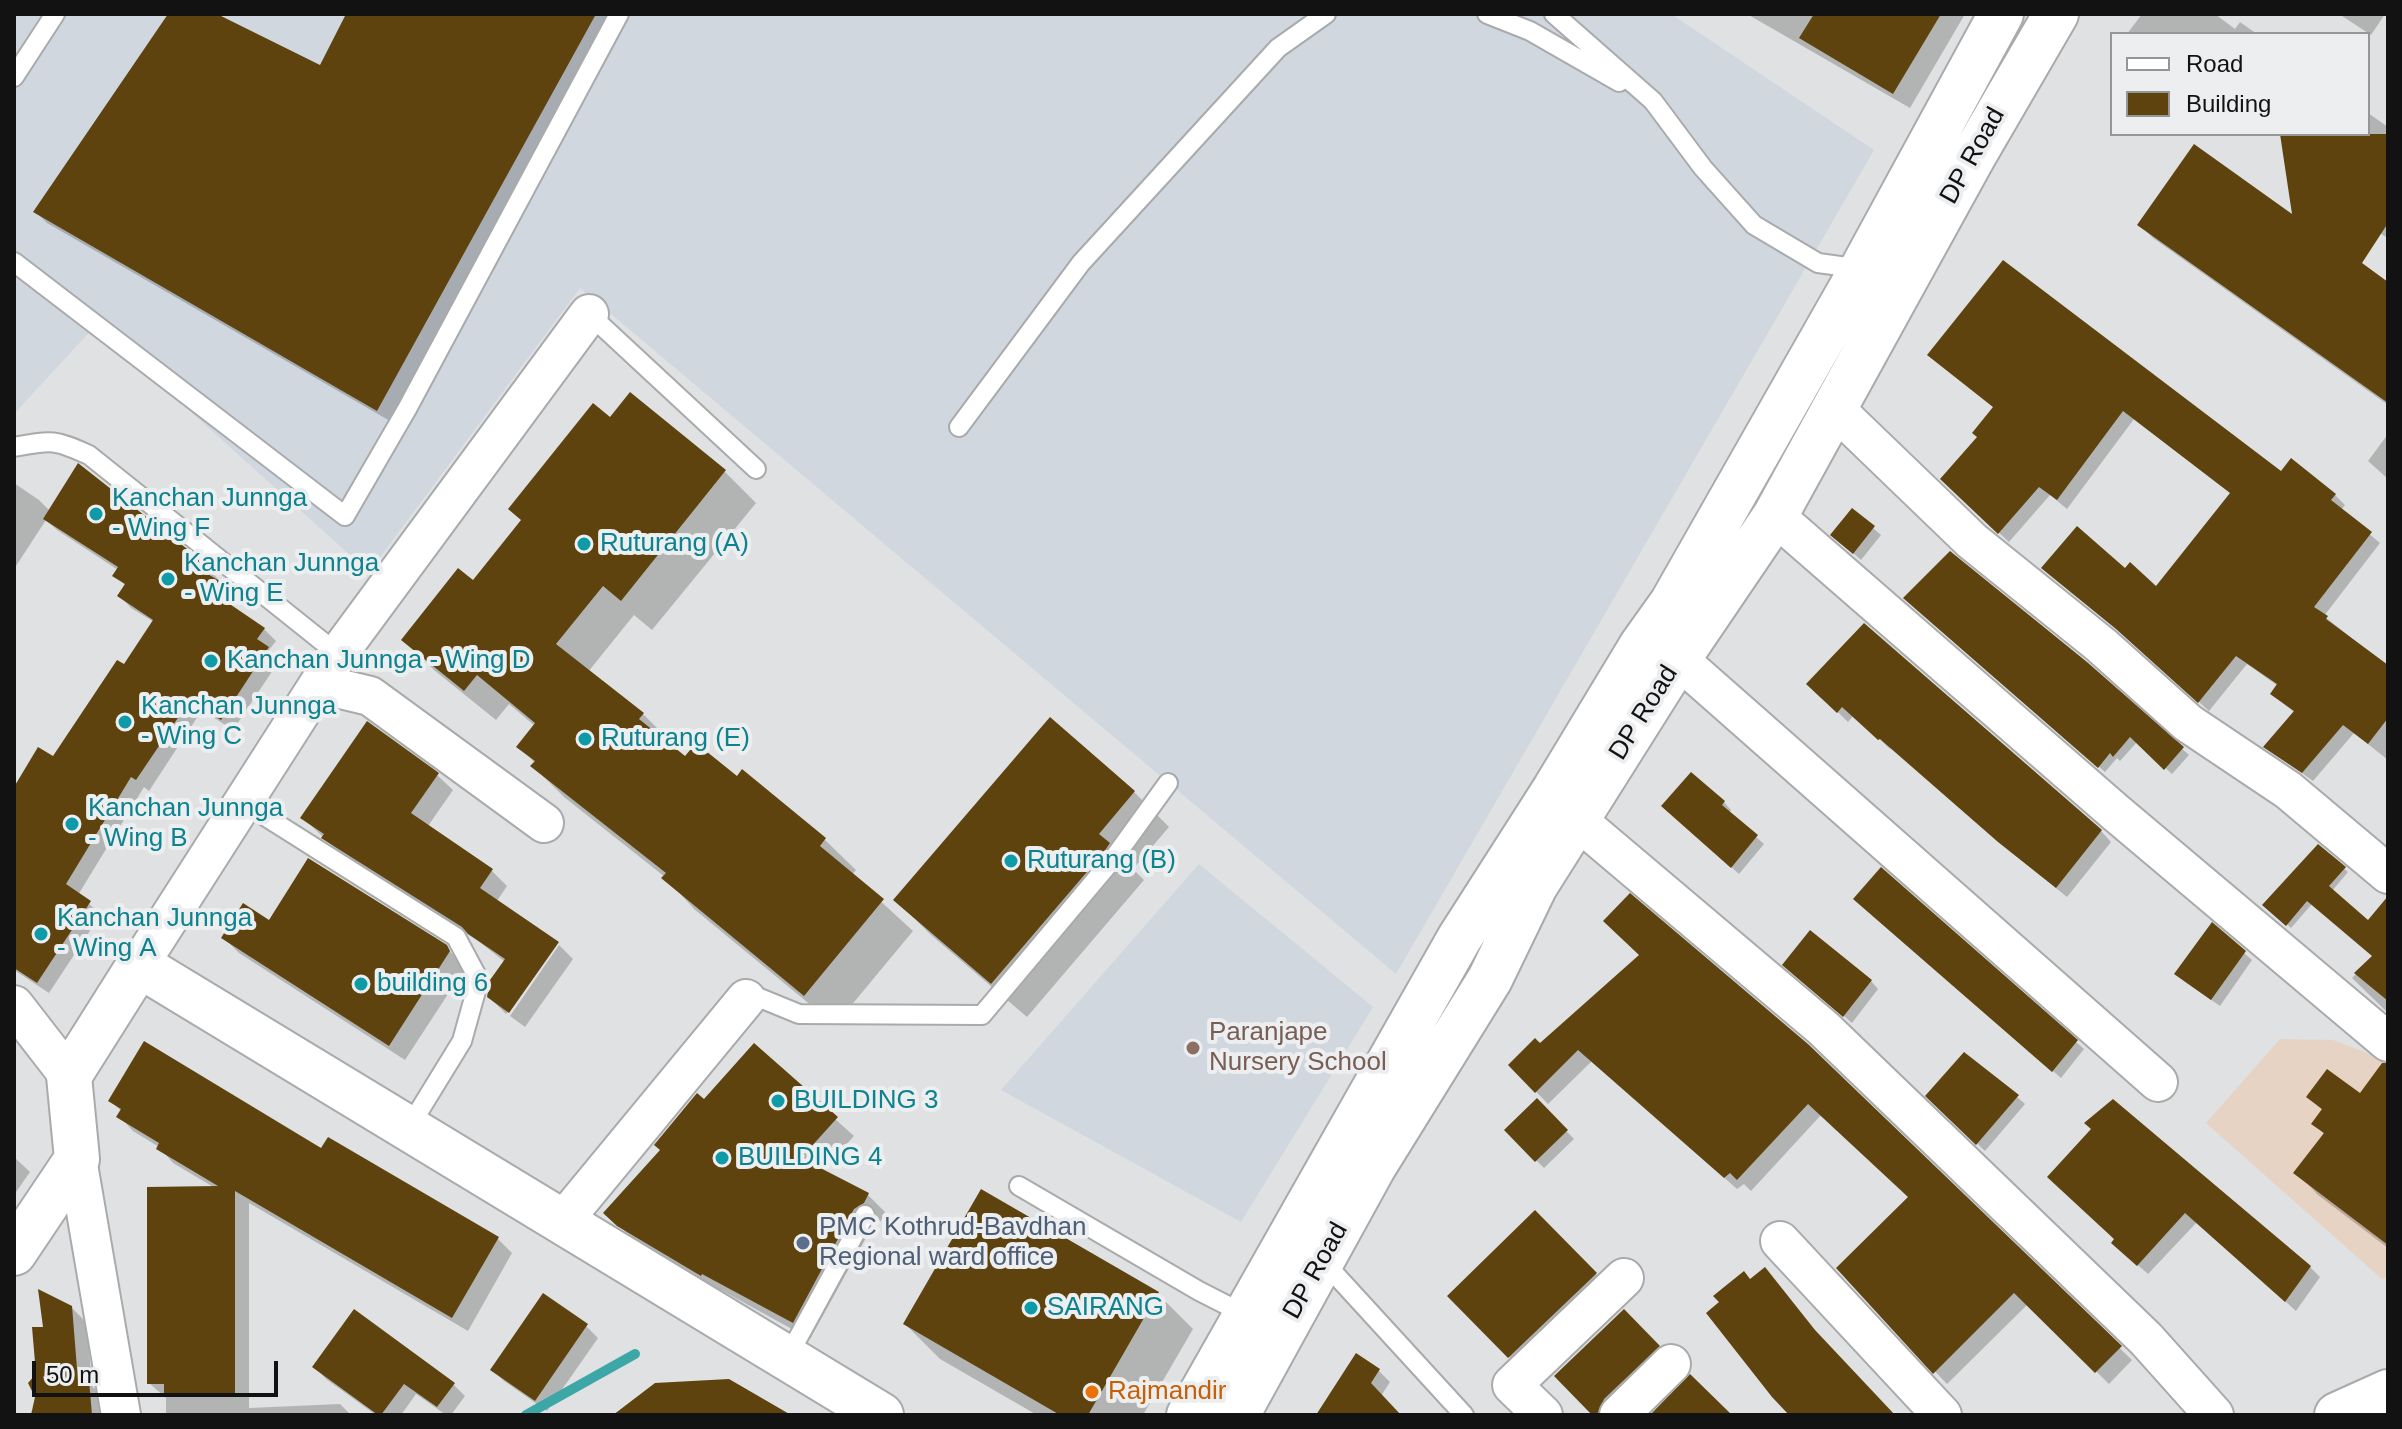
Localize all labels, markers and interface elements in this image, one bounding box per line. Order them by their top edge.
legend [2110,32,2370,136]
text: Road [2186,50,2243,77]
text: Building [2186,90,2271,117]
street label: DP Road [1934,102,2012,210]
place label: Kanchan Junnga - Wing F [112,483,307,544]
marker: Kanchan Junnga - Wing F [87,505,105,523]
place label: Ruturang (A) [600,528,749,560]
marker: Ruturang (A) [575,535,593,553]
place label: Kanchan Junnga - Wing E [184,548,379,610]
marker: Kanchan Junnga - Wing E [159,570,177,588]
place label: Kanchan Junnga - Wing D [227,645,531,677]
marker: Kanchan Junnga - Wing D [202,652,220,670]
street label: DP Road [1603,660,1685,766]
place label: Kanchan Junnga - Wing C [141,691,336,752]
marker: Kanchan Junnga - Wing C [116,713,134,731]
place label: Ruturang (E) [601,723,750,755]
marker: Ruturang (E) [576,730,594,748]
place label: Kanchan Junnga - Wing B [88,793,283,854]
marker: Kanchan Junnga - Wing B [63,815,81,833]
place label: Ruturang (B) [1027,845,1176,877]
marker: Ruturang (B) [1002,852,1020,870]
place label: Kanchan Junnga - Wing A [57,903,252,964]
marker: Kanchan Junnga - Wing A [32,925,50,943]
place label: building 6 [377,968,488,1000]
marker: building 6 [352,975,370,993]
place label: Paranjape Nursery School [1209,1017,1387,1078]
marker: Paranjape Nursery School [1184,1039,1202,1057]
place label: BUILDING 3 [794,1085,938,1117]
marker: BUILDING 3 [769,1092,787,1110]
place label: BUILDING 4 [738,1142,882,1174]
marker: BUILDING 4 [713,1149,731,1167]
place label: PMC Kothrud-Bavdhan Regional ward office [819,1212,1086,1274]
street label: DP Road [1277,1217,1355,1325]
marker: PMC Kothrud-Bavdhan Regional ward office [794,1234,812,1252]
place label: SAIRANG [1047,1292,1164,1324]
marker: SAIRANG [1022,1299,1040,1317]
scale bar [36,1345,282,1395]
text: 50 m [46,1361,99,1388]
place label: Rajmandir [1108,1376,1226,1408]
marker: Rajmandir [1083,1383,1101,1401]

